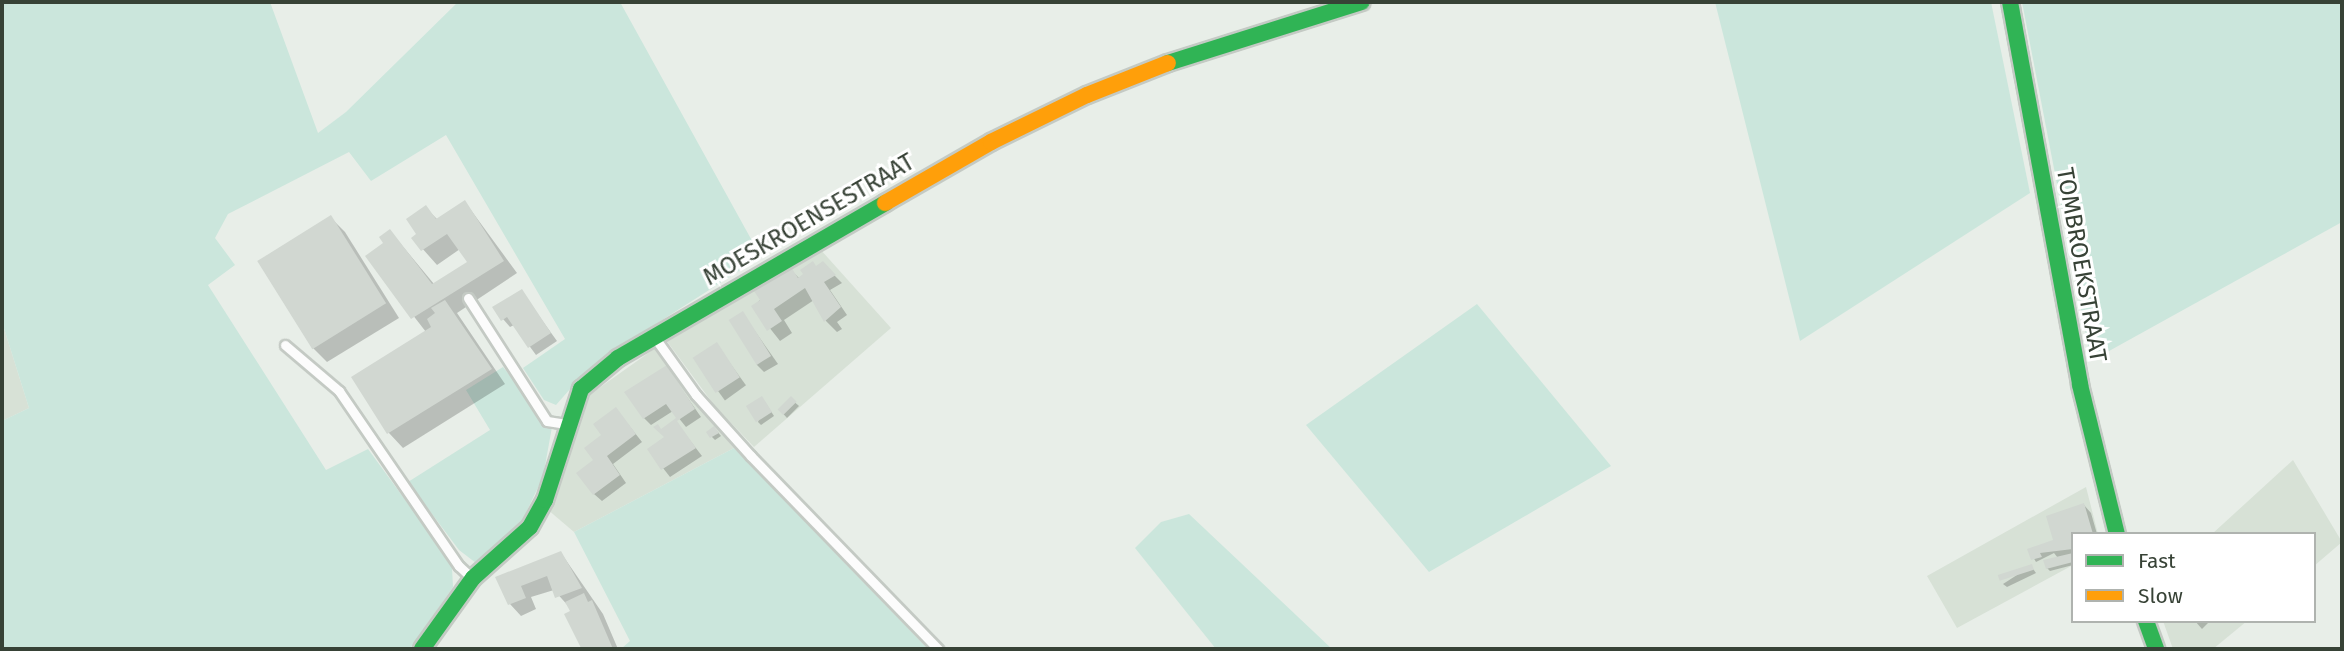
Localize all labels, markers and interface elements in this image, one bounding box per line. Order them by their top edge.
street label: MOESKROENSESTRAAT [698,148,920,292]
street label: TOMBROEKSTRAAT [2050,165,2112,365]
legend [2071,532,2316,623]
text: Fast [2138,548,2176,574]
text: Slow [2138,583,2183,609]

